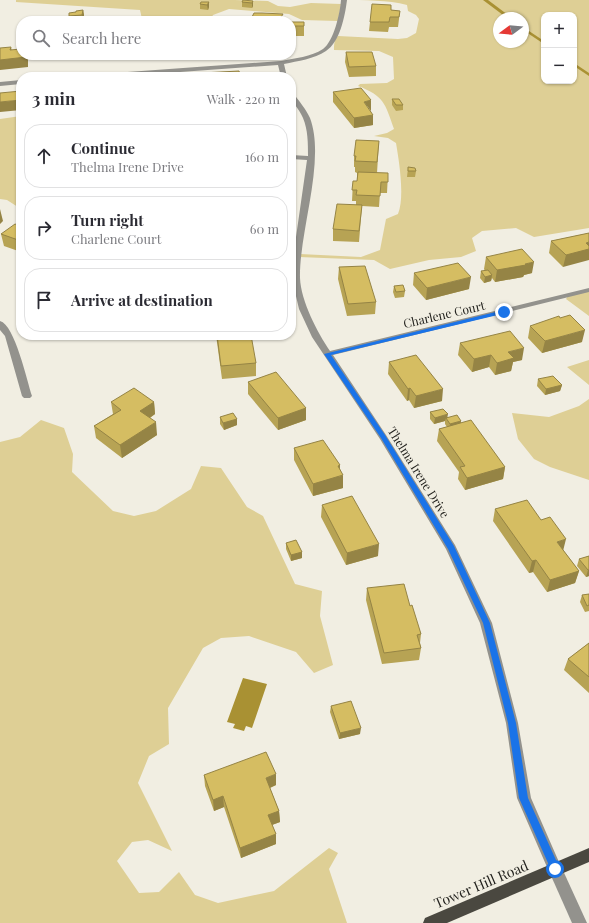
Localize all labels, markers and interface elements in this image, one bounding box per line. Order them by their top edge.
north arrow [493,12,529,48]
map controls [541,12,577,84]
button: + [541,12,577,48]
search box [16,16,296,60]
icon: search [30,27,52,49]
text: Search here [62,28,141,48]
button: − [541,48,577,84]
text: 3 min [32,87,75,109]
text: Walk · 220 m [207,90,280,107]
text: Continue [71,138,135,158]
icon: ahead [33,145,55,167]
text: 160 m [245,148,279,165]
text: Thelma Irene Drive [71,158,184,175]
text: Turn right [71,210,144,230]
icon: right [33,217,55,239]
text: 60 m [250,220,279,237]
text: Charlene Court [71,230,161,247]
icon: arrive [33,289,55,311]
text: Arrive at destination [71,290,213,310]
street label: Charlene Court [402,297,487,331]
route end [495,303,513,321]
street label: Thelma Irene Drive [385,424,453,520]
street label: Tower Hill Road [431,856,531,912]
route start [546,860,564,878]

